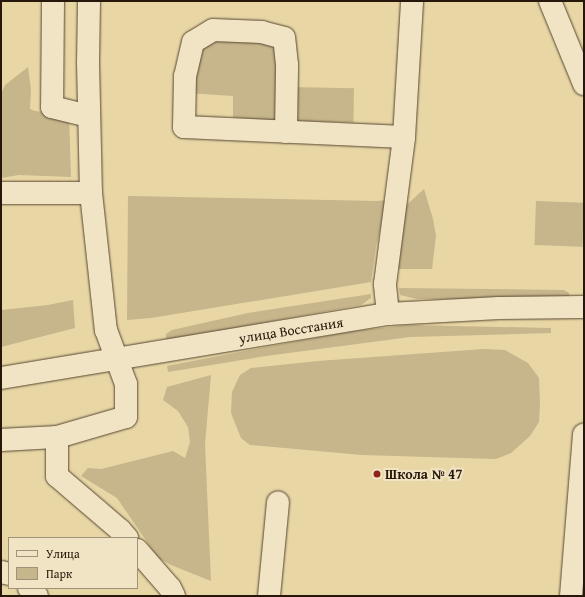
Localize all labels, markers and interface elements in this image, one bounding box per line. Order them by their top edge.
street label: улица Восстания [238,313,344,347]
place label: Школа № 47 [385,466,462,482]
marker: Школа № 47 [372,469,382,479]
legend [8,537,138,589]
text: Улица [46,545,80,562]
text: Парк [46,565,72,582]

